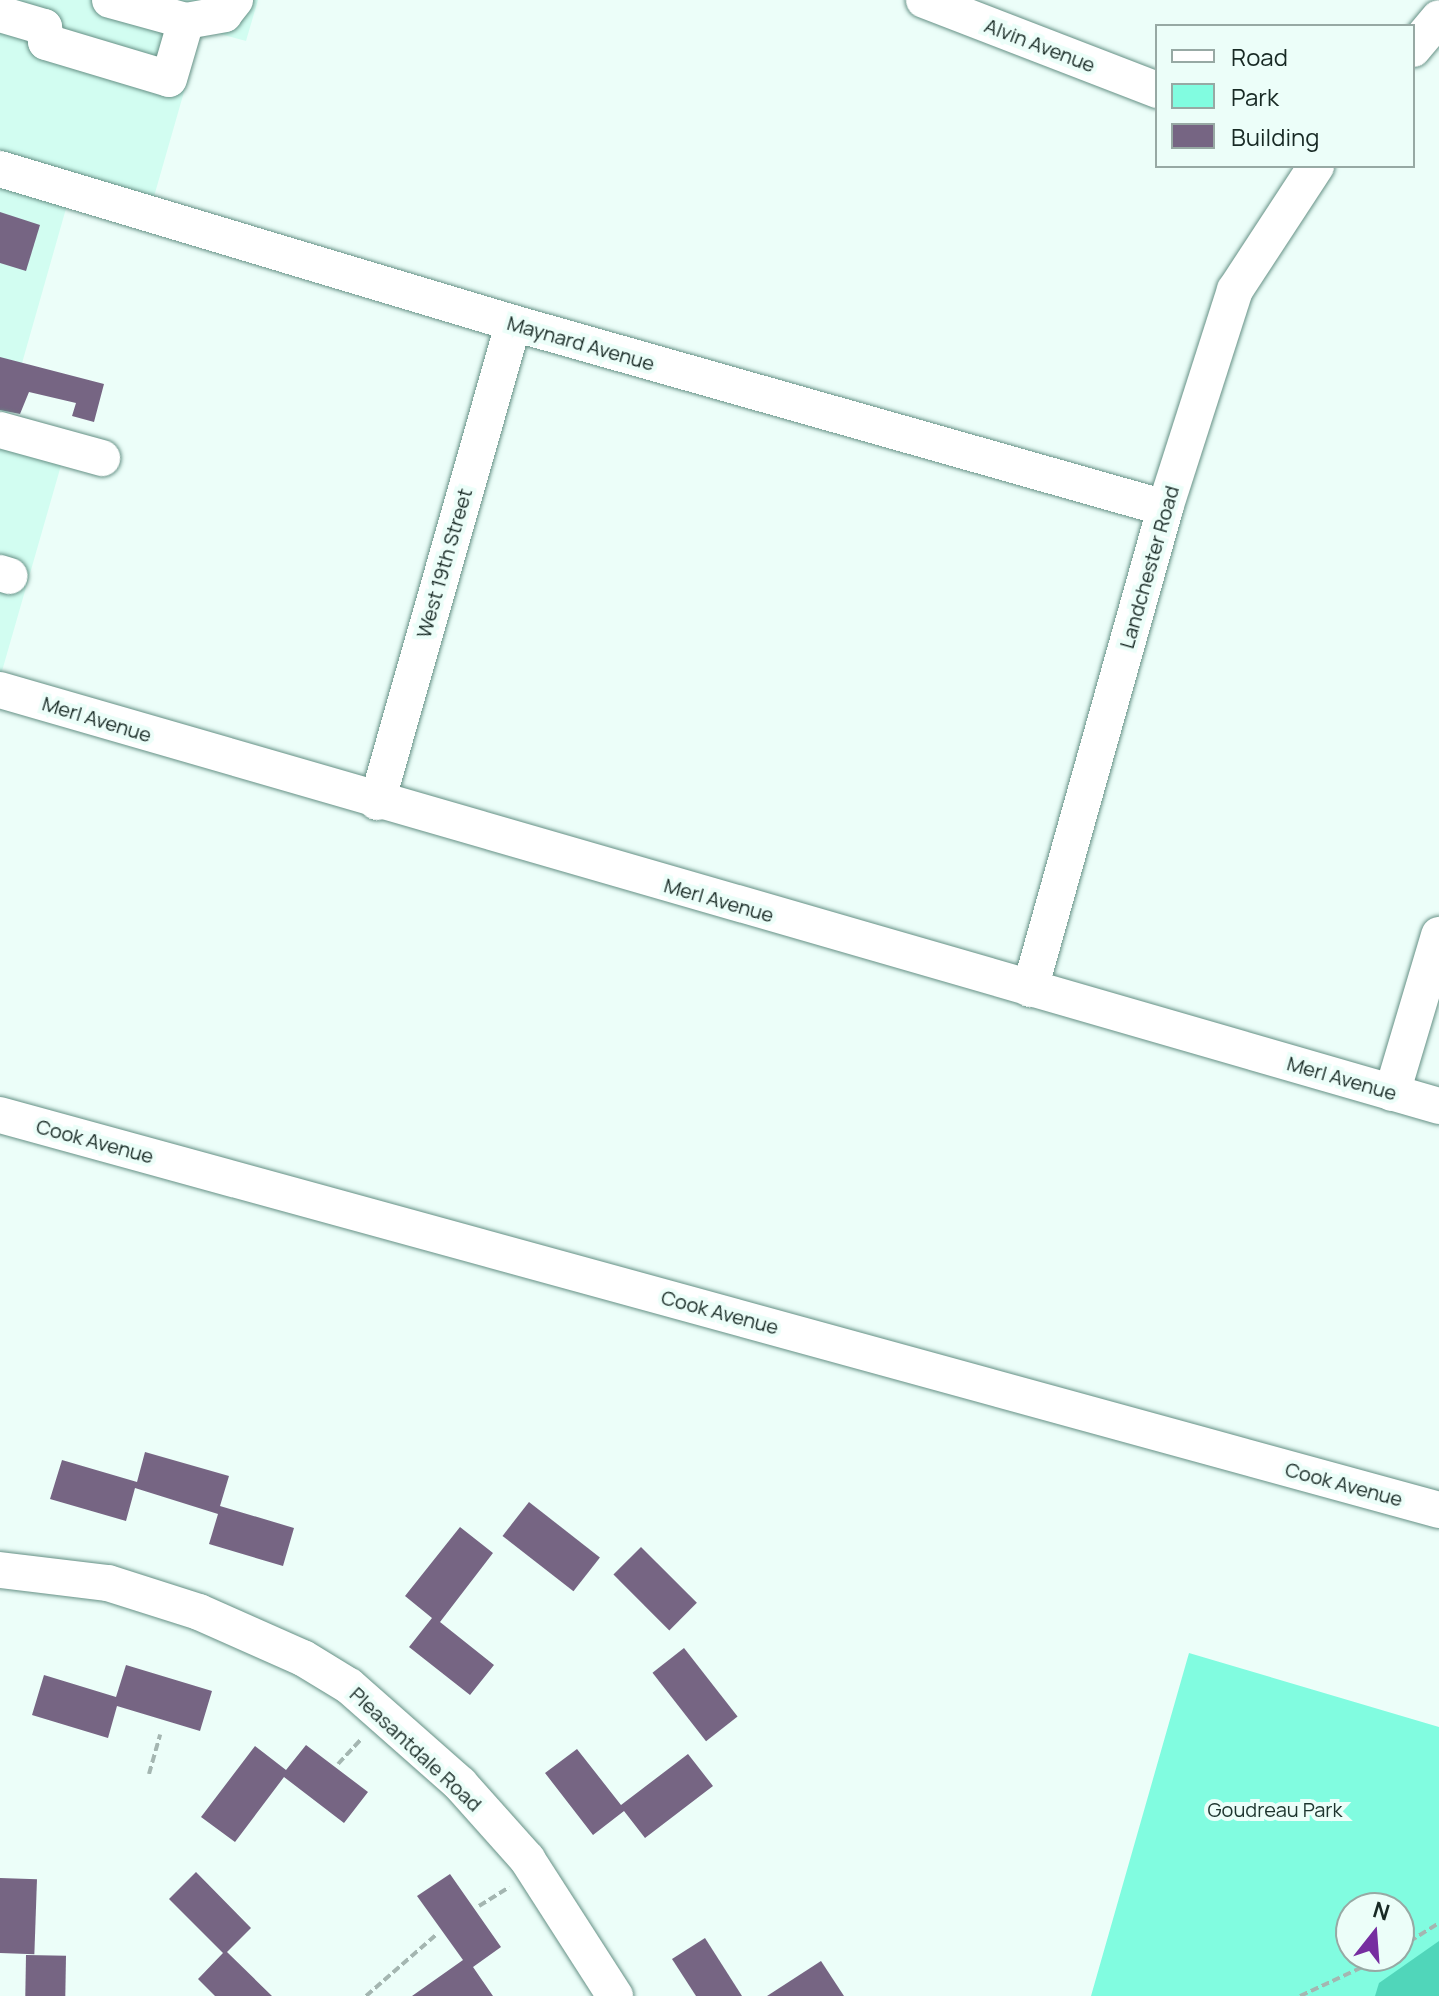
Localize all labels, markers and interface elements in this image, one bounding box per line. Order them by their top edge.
street label: Alvin Avenue [981,13,1099,77]
legend [1155,24,1415,168]
text: Road [1231,40,1288,73]
text: Park [1231,80,1279,113]
text: Building [1231,120,1319,153]
street label: Maynard Avenue [505,310,657,376]
street label: Landchester Road [1114,483,1184,651]
street label: West 19th Street [411,485,477,641]
street label: Merl Avenue [40,691,154,747]
street label: Merl Avenue [661,873,777,927]
street label: Merl Avenue [1284,1051,1400,1105]
street label: Cook Avenue [34,1114,156,1168]
street label: Cook Avenue [659,1285,781,1339]
street label: Cook Avenue [1283,1457,1405,1511]
street label: Pleasantdale Road [345,1682,487,1816]
park label: Goudreau Park [1207,1797,1343,1821]
north arrow [1335,1892,1415,1972]
text: N [1369,1894,1393,1928]

